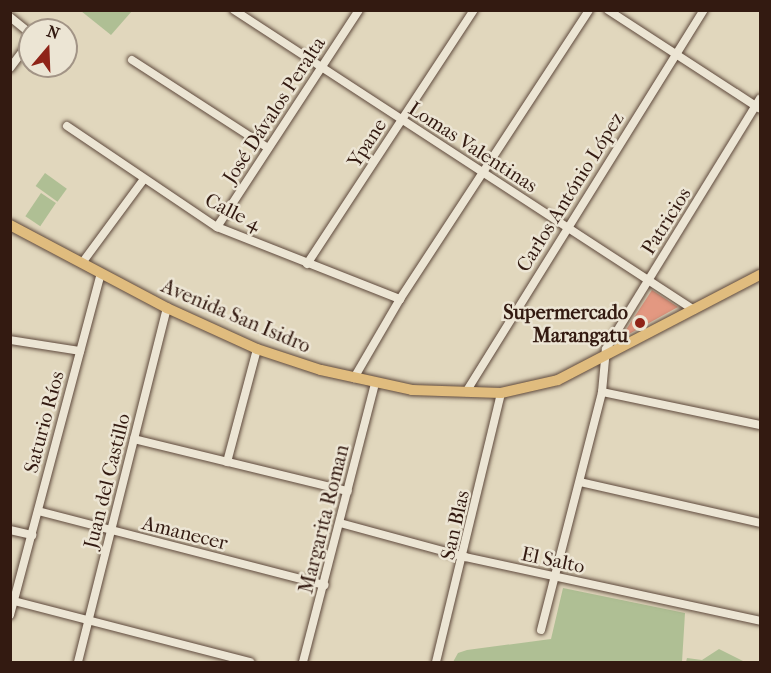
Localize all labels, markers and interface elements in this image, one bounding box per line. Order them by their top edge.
north arrow [18,18,78,78]
text: N [45,21,62,43]
street label: José Dávalos Peralta [218,32,330,188]
street label: Lomas Valentinas [404,96,542,198]
street label: Carlos António López [511,108,629,276]
street label: Ypane [342,114,392,172]
street label: Patricios [636,183,696,259]
street label: Calle 4 [201,188,265,236]
street label: Avenida San Isidro [158,274,314,358]
place label: Supermercado Marangatu [503,300,628,347]
marker: Supermercado Marangatu [633,316,647,330]
street label: Saturio Ríos [19,368,69,476]
street label: Juan del Castillo [79,411,135,551]
street label: Margarita Roman [294,442,354,596]
street label: San Blas [435,488,475,562]
street label: Amanecer [140,511,230,555]
street label: El Salto [519,542,587,578]

